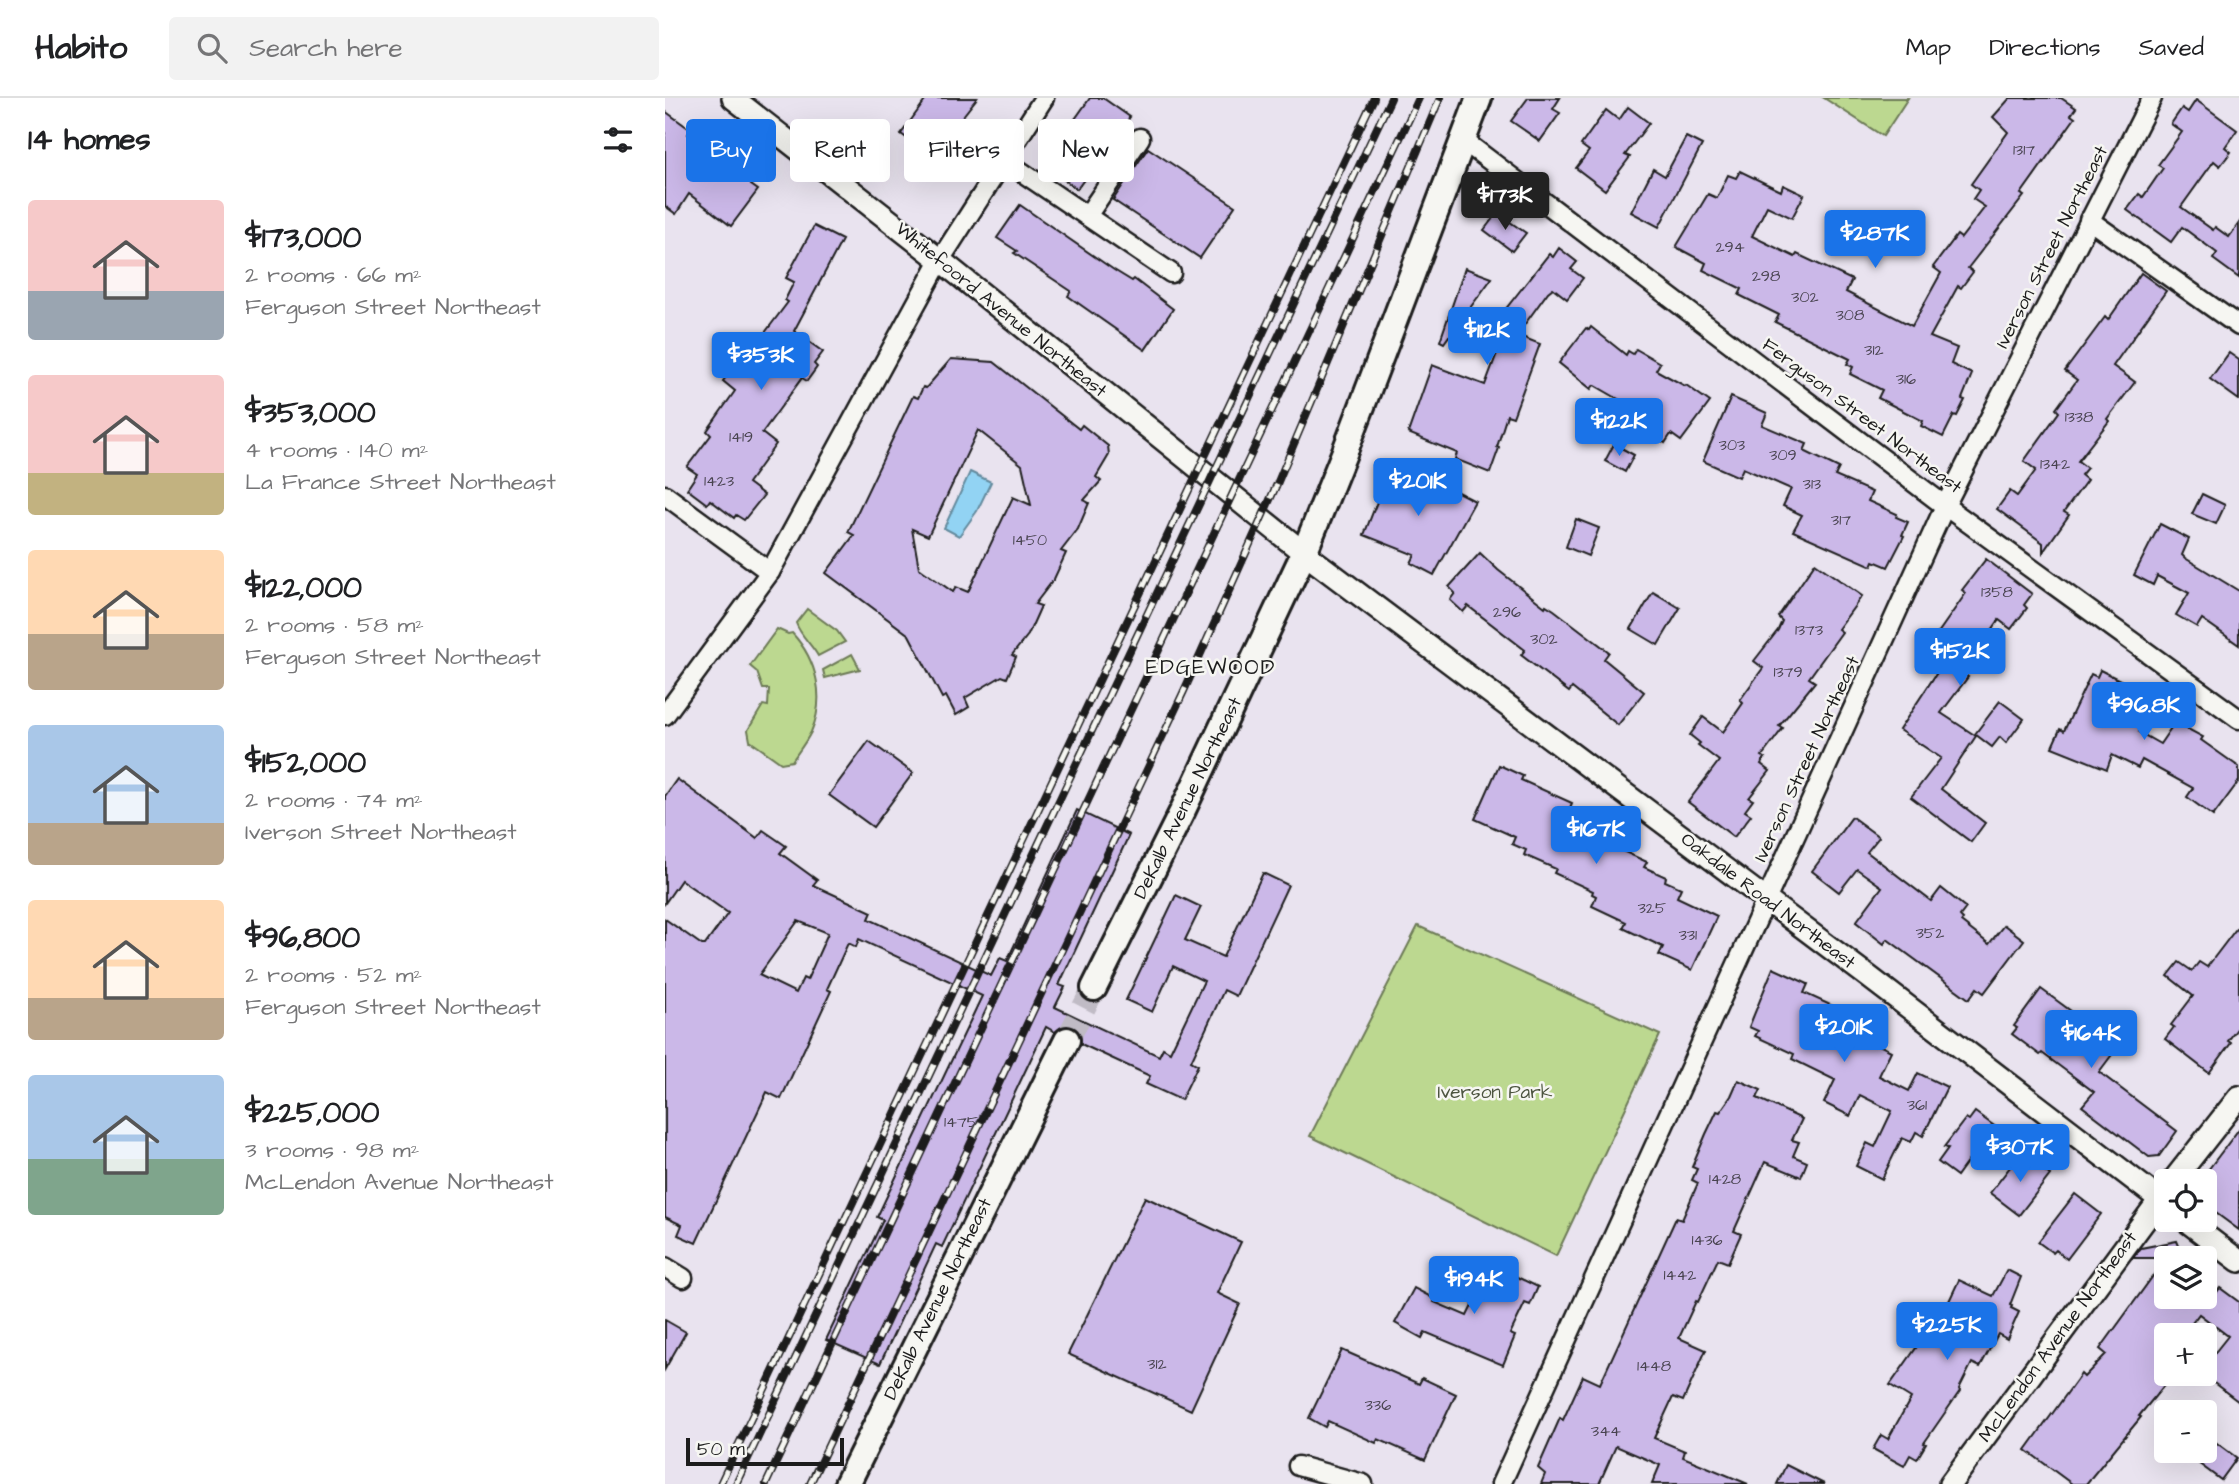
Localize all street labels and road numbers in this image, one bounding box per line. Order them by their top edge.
street label: Iverson Street Northeast [1989,141,2115,353]
street label: Whitefoord Avenue Northeast [889,216,1113,404]
street label: Ferguson Street Northeast [1756,332,1968,501]
street label: Iverson Street Northeast [1747,651,1867,866]
street label: DeKalb Avenue Northeast [1127,692,1249,904]
street label: Oakdale Road Northeast [1675,826,1861,976]
street label: DeKalb Avenue Northeast [877,1193,999,1405]
street label: McLendon Avenue Northeast [1972,1226,2144,1448]

